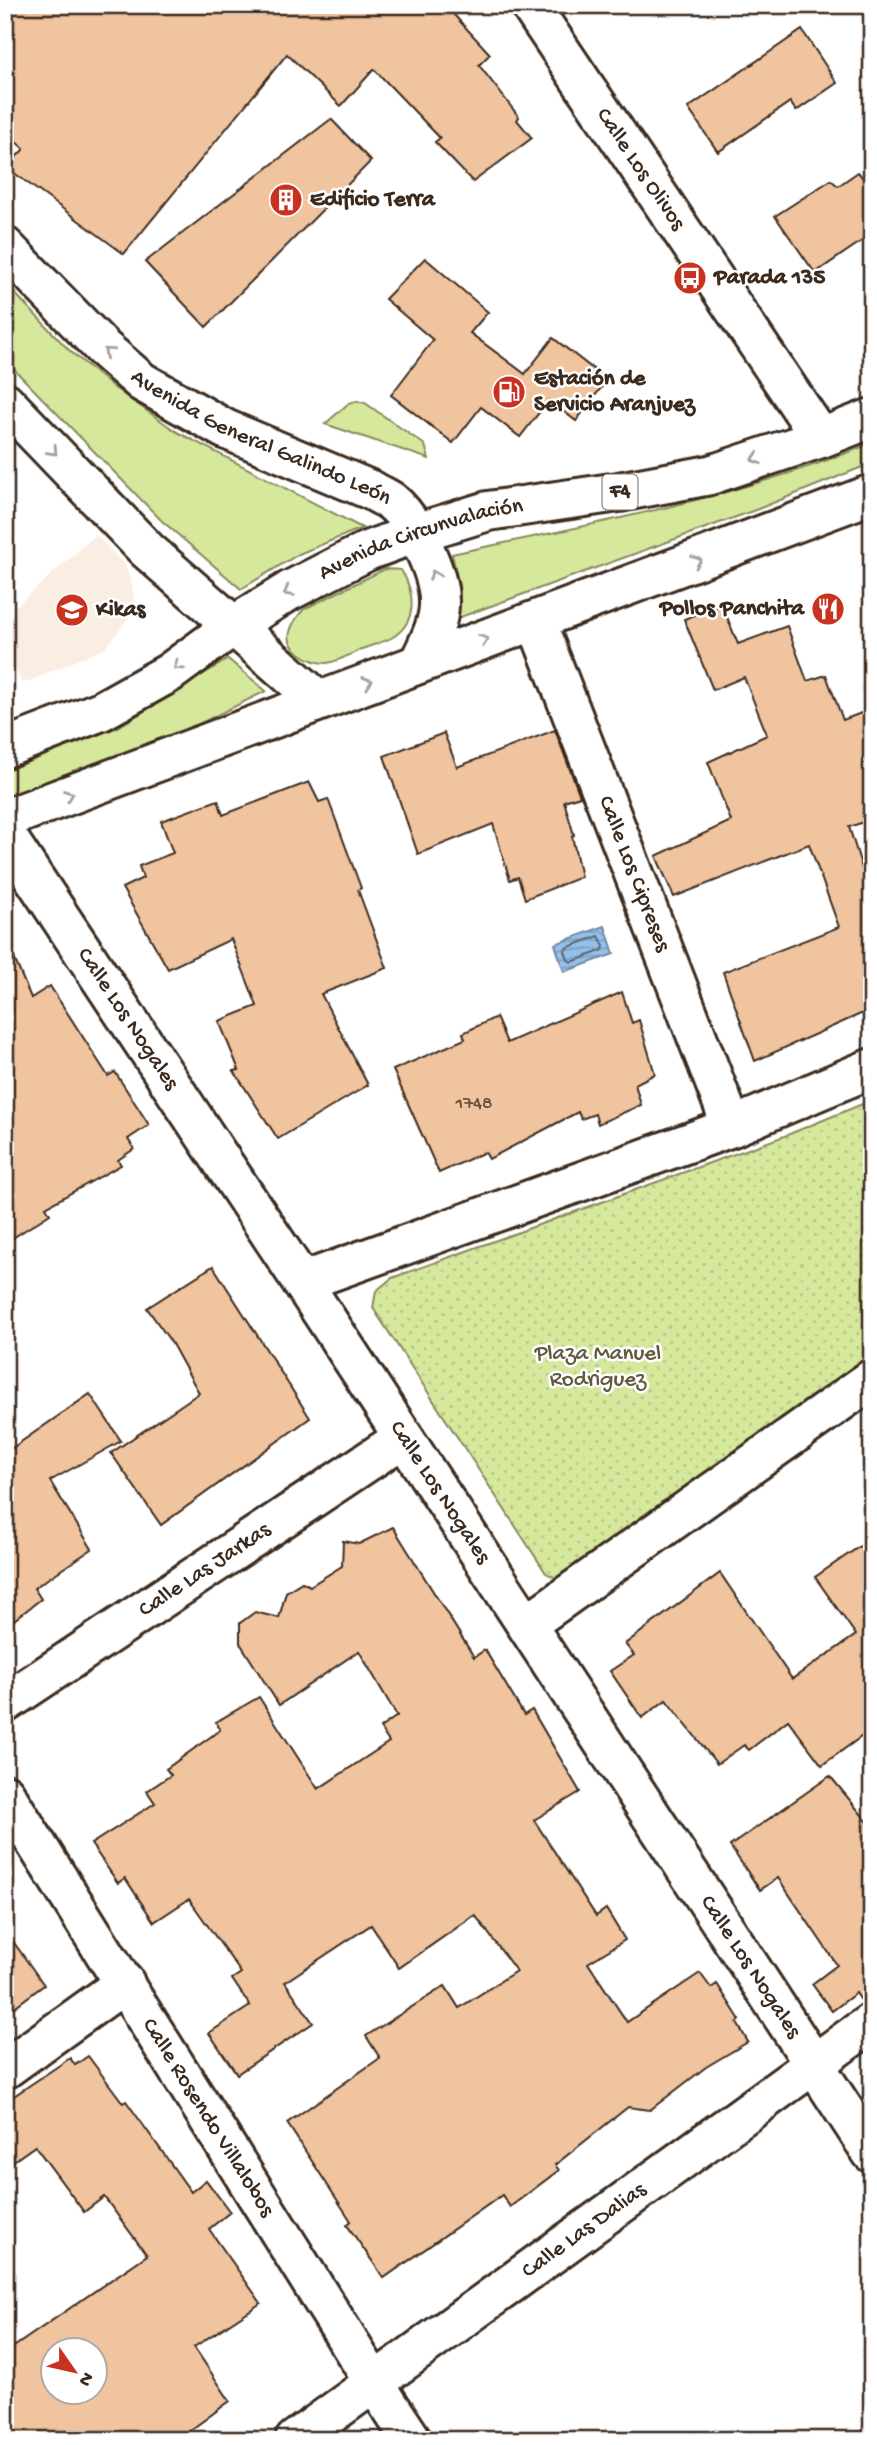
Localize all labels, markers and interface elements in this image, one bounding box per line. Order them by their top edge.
street label: Calle Los Olivos [590,103,691,236]
building icon: Edificio Terra [267,181,305,219]
place label: Edificio Terra [310,187,436,214]
bus stop icon: Parada 135 [671,259,709,297]
place label: Parada 135 [712,265,825,292]
one-way arrow [103,348,116,360]
street label: Avenida General Galindo León [124,364,396,512]
place label: Estación de Servicio Aranjuez [534,366,697,419]
fuel station icon: Estación de Servicio Aranjuez [490,373,528,411]
one-way arrow [44,443,57,456]
one-way arrow [751,451,763,466]
road number: F4 [602,475,638,510]
street label: Avenida Circunvalación [314,493,525,587]
one-way arrow [690,555,702,569]
one-way arrow [428,570,442,582]
one-way arrow [282,584,295,597]
restaurant icon: Pollos Panchita [809,590,847,628]
school or university icon: Kikas [53,591,91,629]
place label: Pollos Panchita [658,596,805,623]
place label: Kikas [95,597,147,624]
one-way arrow [477,635,489,649]
one-way arrow [173,658,186,670]
one-way arrow [362,676,374,690]
one-way arrow [63,789,75,803]
street label: Calle Los Cipreses [592,792,676,956]
street label: Calle Los Nogales [71,943,185,1096]
house number: 1748 [455,1093,492,1116]
park label: Plaza Manuel Rodriguez [534,1341,661,1394]
street label: Calle Los Nogales [383,1416,497,1569]
street label: Calle Las Jarkas [134,1516,276,1623]
street label: Calle Los Nogales [694,1890,807,2044]
street label: Calle Rosendo Villalobos [136,2013,281,2222]
street label: Calle Las Dalias [517,2176,652,2285]
north arrow [38,2336,108,2406]
text: N [72,2367,98,2390]

